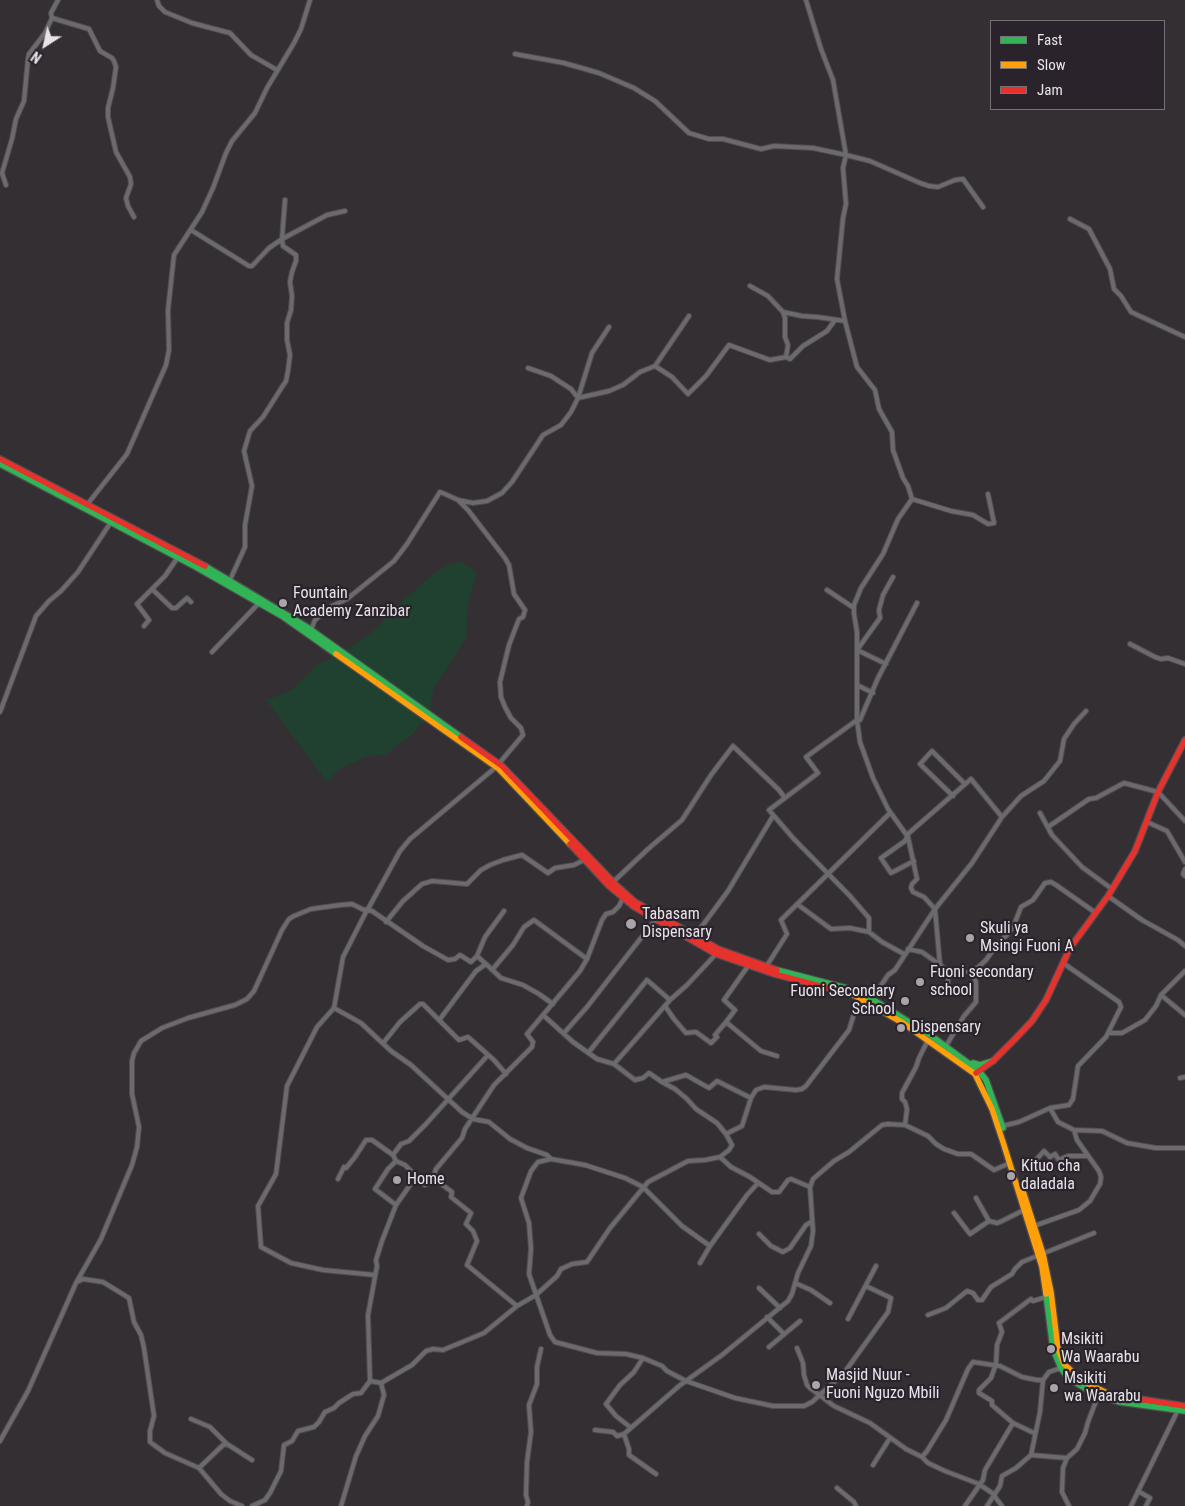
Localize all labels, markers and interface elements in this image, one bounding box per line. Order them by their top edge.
north arrow [20,20,70,70]
legend [990,20,1165,110]
text: Fast [1037,31,1062,49]
text: N [28,48,45,66]
text: Slow [1037,56,1066,74]
text: Jam [1037,81,1063,99]
place label: Fountain Academy Zanzibar [293,584,410,622]
marker: Fountain Academy Zanzibar [277,597,289,609]
place label: Tabasam Dispensary [642,905,712,943]
marker: Tabasam Dispensary [624,917,638,931]
place label: Skuli ya Msingi Fuoni A [980,919,1074,957]
marker: Skuli ya Msingi Fuoni A [964,932,976,944]
place label: Fuoni secondary school [930,963,1034,1001]
marker: Fuoni secondary school [914,976,926,988]
place label: Fuoni Secondary School [790,982,895,1020]
marker: Fuoni Secondary School [899,995,911,1007]
place label: Dispensary [911,1018,981,1038]
marker: Dispensary [895,1022,907,1034]
place label: Kituo cha daladala [1021,1157,1080,1195]
place label: Home [407,1170,444,1190]
marker: Kituo cha daladala [1005,1170,1017,1182]
marker: Home [391,1174,403,1186]
place label: Msikiti Wa Waarabu [1061,1330,1139,1368]
marker: Msikiti Wa Waarabu [1045,1343,1057,1355]
place label: Masjid Nuur - Fuoni Nguzo Mbili [826,1366,940,1404]
place label: Msikiti wa Waarabu [1064,1369,1141,1407]
marker: Masjid Nuur - Fuoni Nguzo Mbili [810,1379,822,1391]
marker: Msikiti wa Waarabu [1048,1382,1060,1394]

